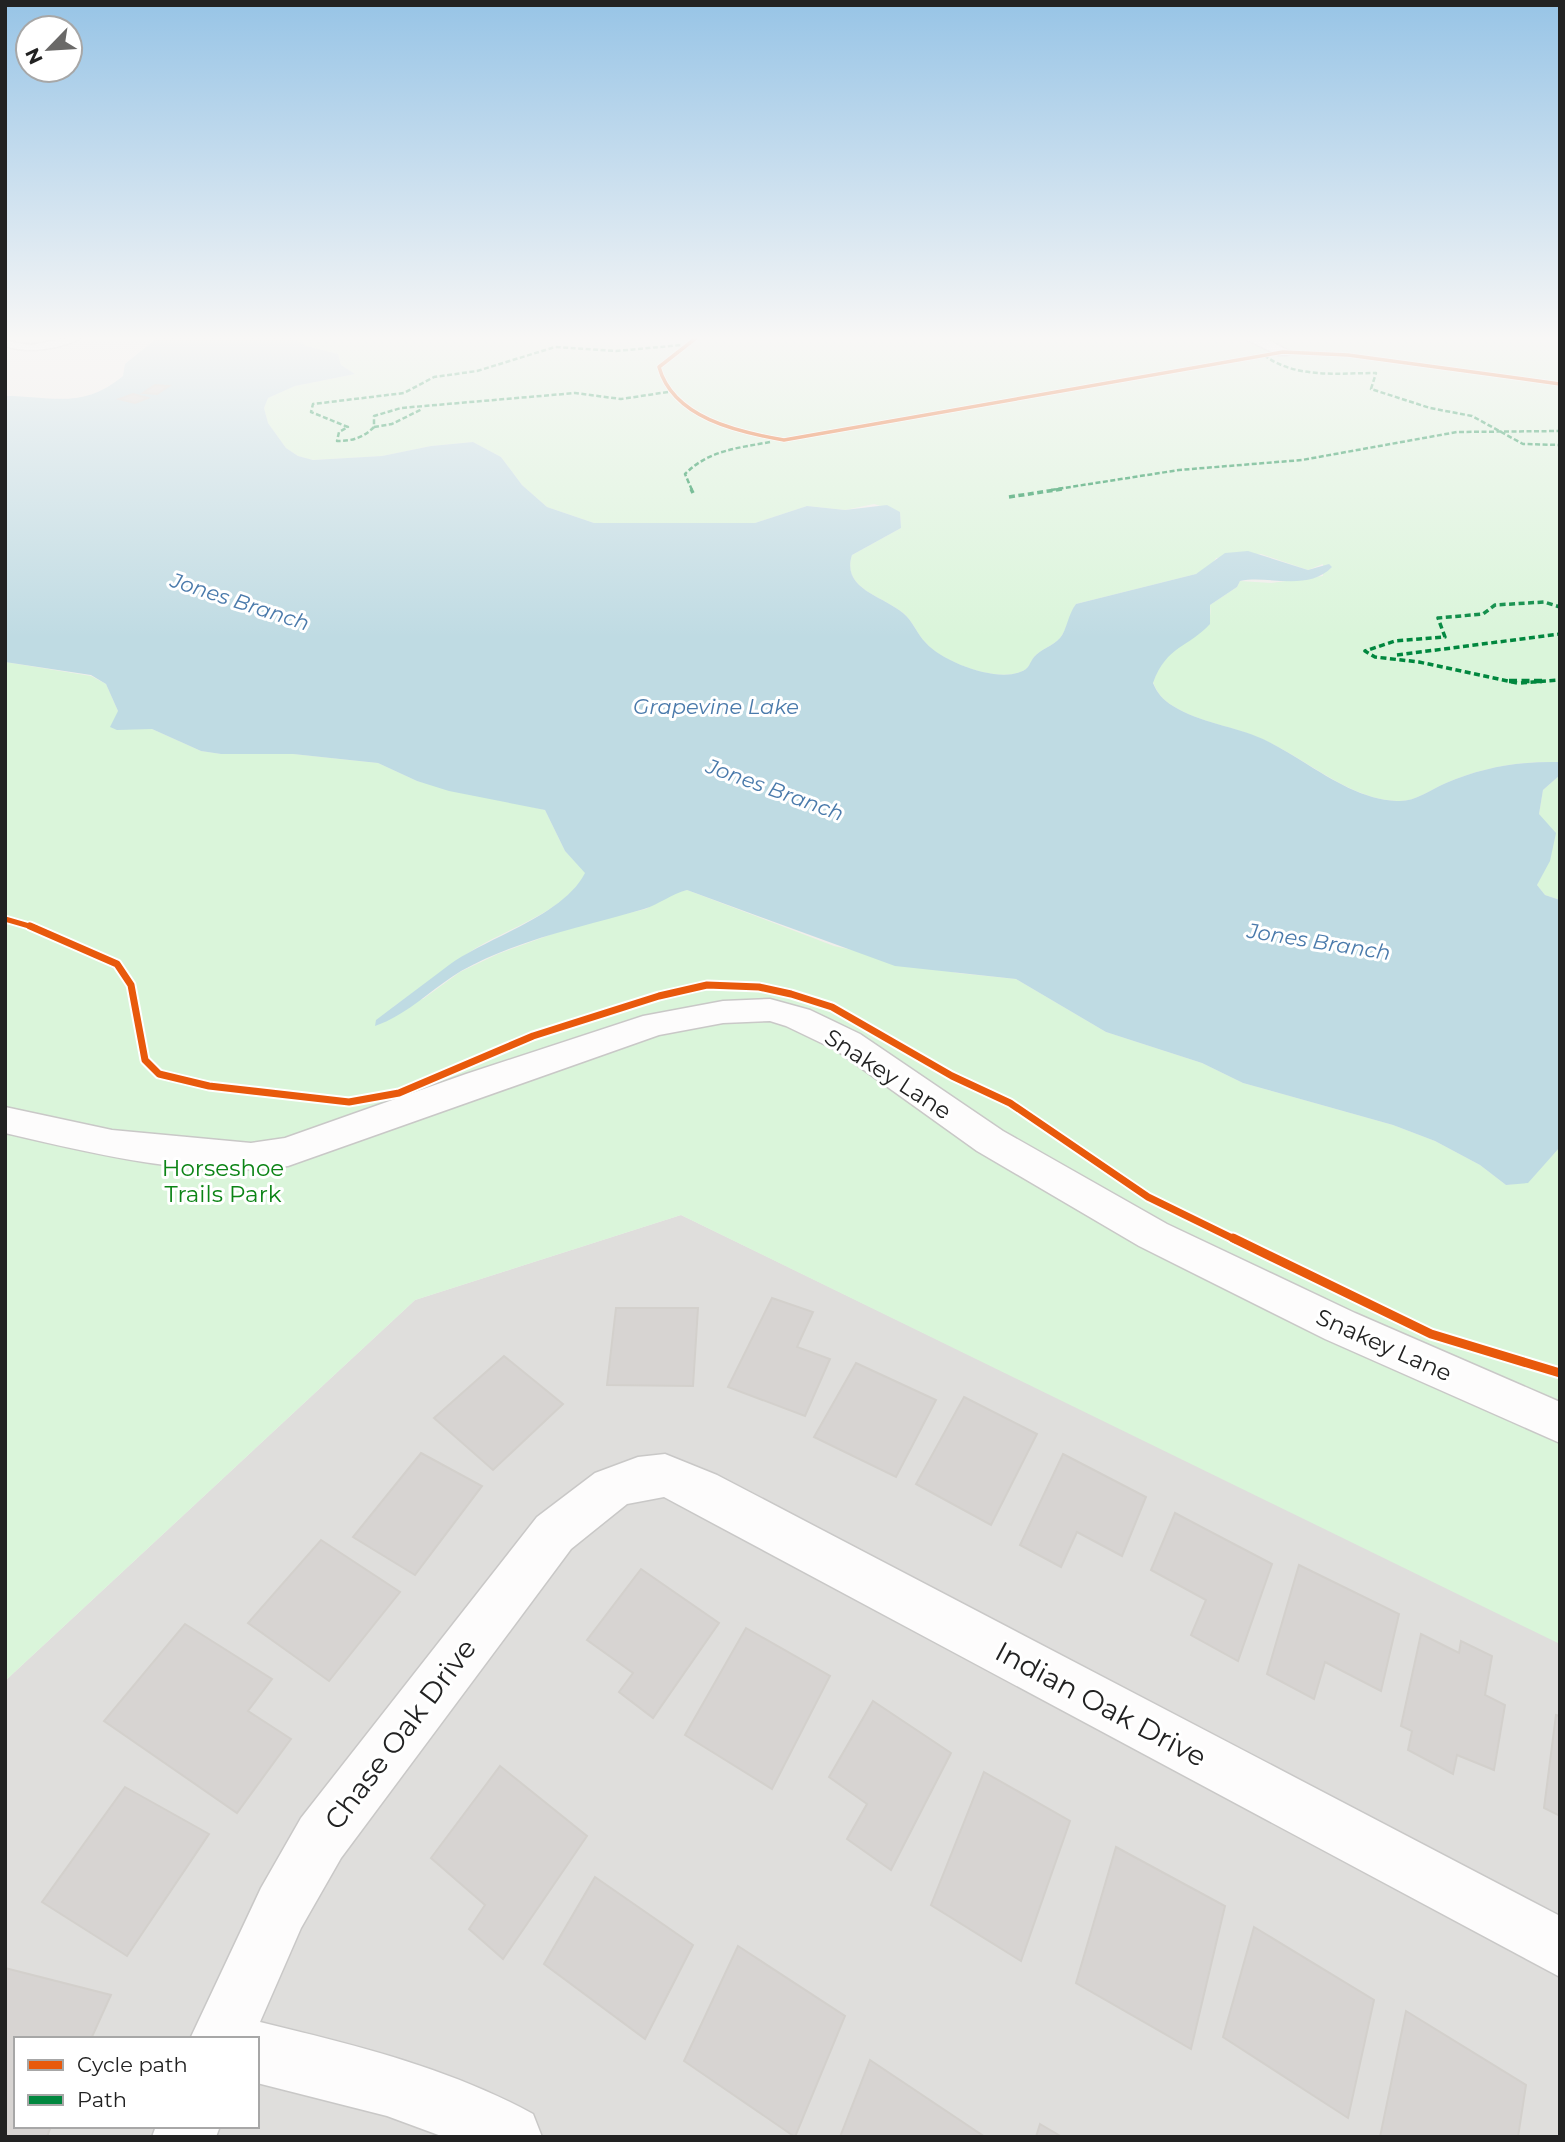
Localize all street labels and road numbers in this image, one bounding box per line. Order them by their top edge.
street label: Snakey Lane [819,1023,957,1125]
street label: Snakey Lane [1312,1303,1456,1387]
street label: Chase Oak Drive [317,1632,483,1836]
street label: Indian Oak Drive [990,1634,1212,1774]

